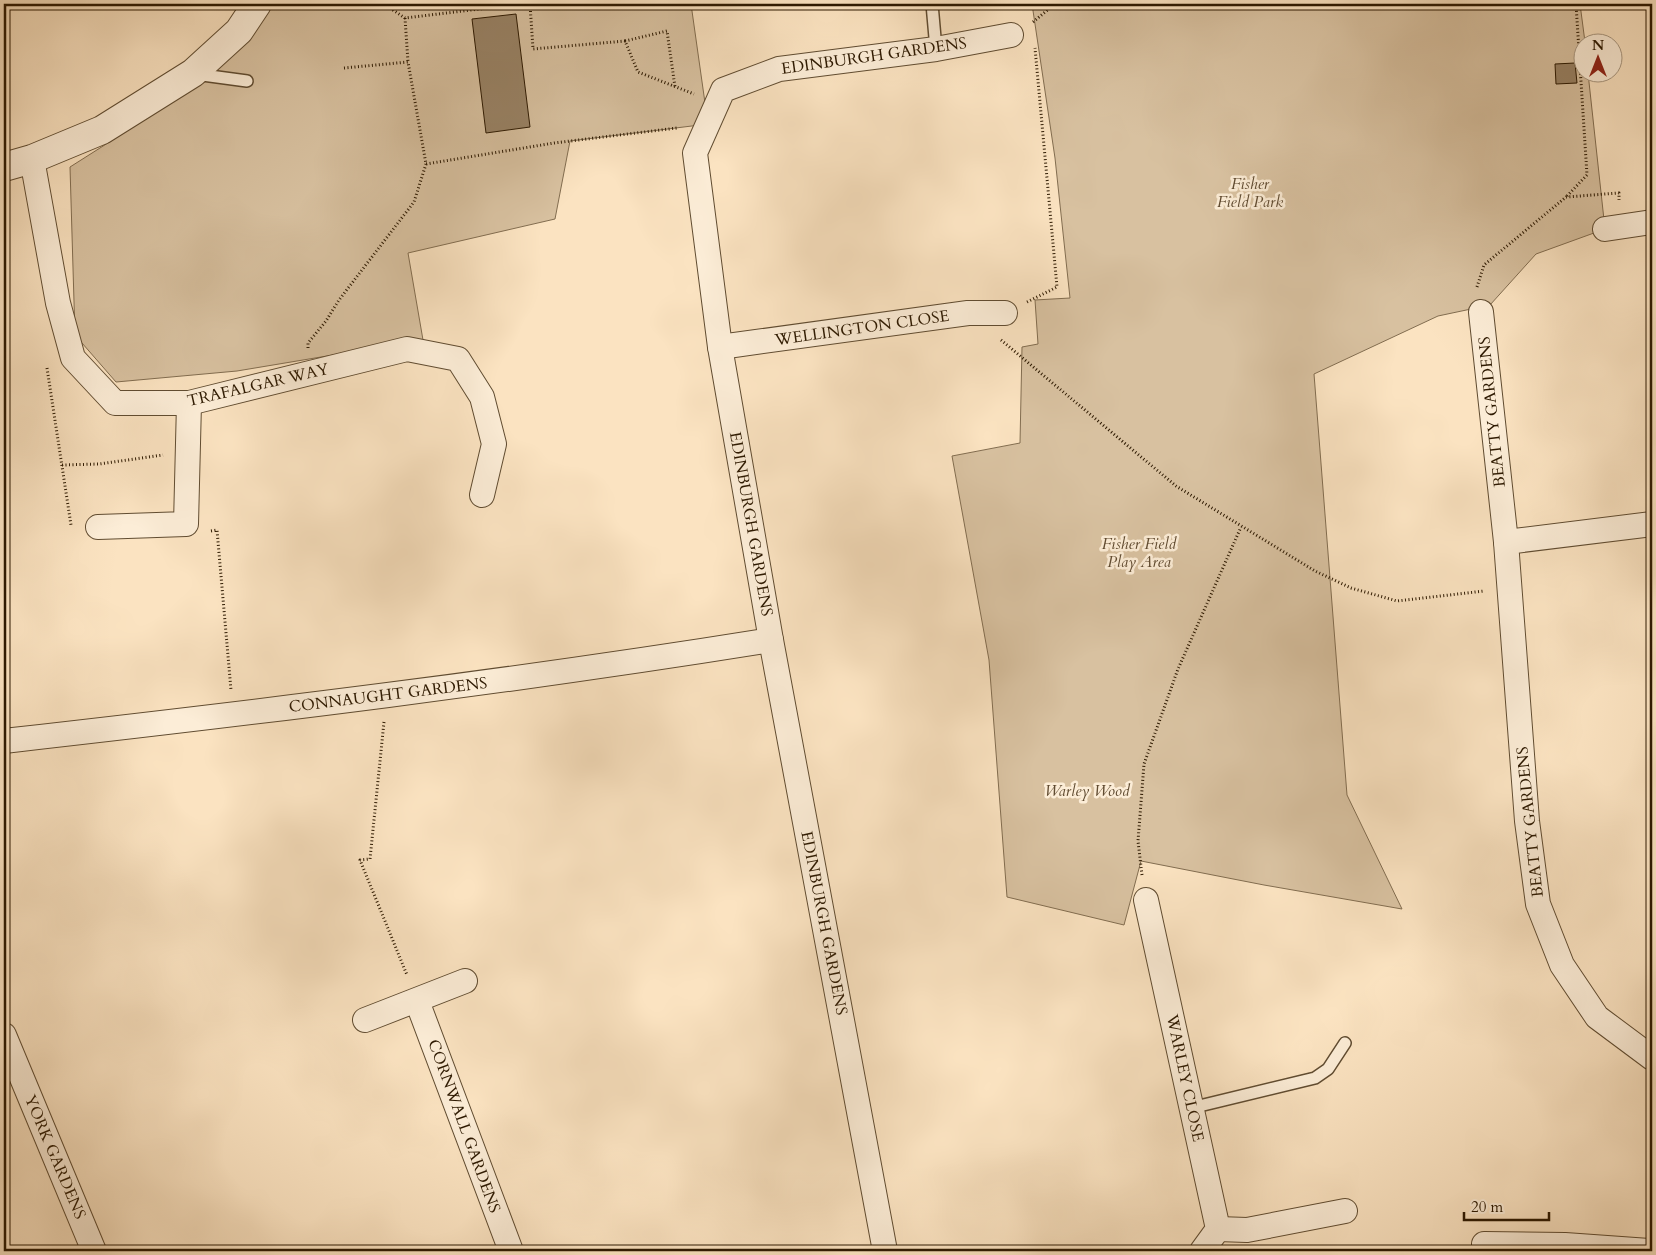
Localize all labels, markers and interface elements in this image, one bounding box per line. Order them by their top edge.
street label: EDINBURGH GARDENS [780,32,968,80]
north arrow [1574,32,1624,82]
text: N [1592,36,1604,55]
park label: Fisher Field Park [1217,173,1283,213]
street label: WELLINGTON CLOSE [772,305,951,351]
street label: BEATTY GARDENS [1473,336,1511,488]
street label: TRAFALGAR WAY [185,358,331,412]
street label: EDINBURGH GARDENS [724,430,778,618]
park label: Fisher Field Play Area [1102,533,1178,573]
street label: CONNAUGHT GARDENS [288,672,488,718]
street label: BEATTY GARDENS [1511,746,1549,898]
park label: Warley Wood [1044,780,1131,802]
street label: EDINBURGH GARDENS [795,829,853,1017]
street label: WARLEY CLOSE [1161,1011,1209,1144]
street label: CORNWALL GARDENS [422,1036,506,1216]
street label: YORK GARDENS [19,1092,91,1222]
scale bar [1464,1190,1548,1222]
text: 20 m [1471,1197,1503,1217]

